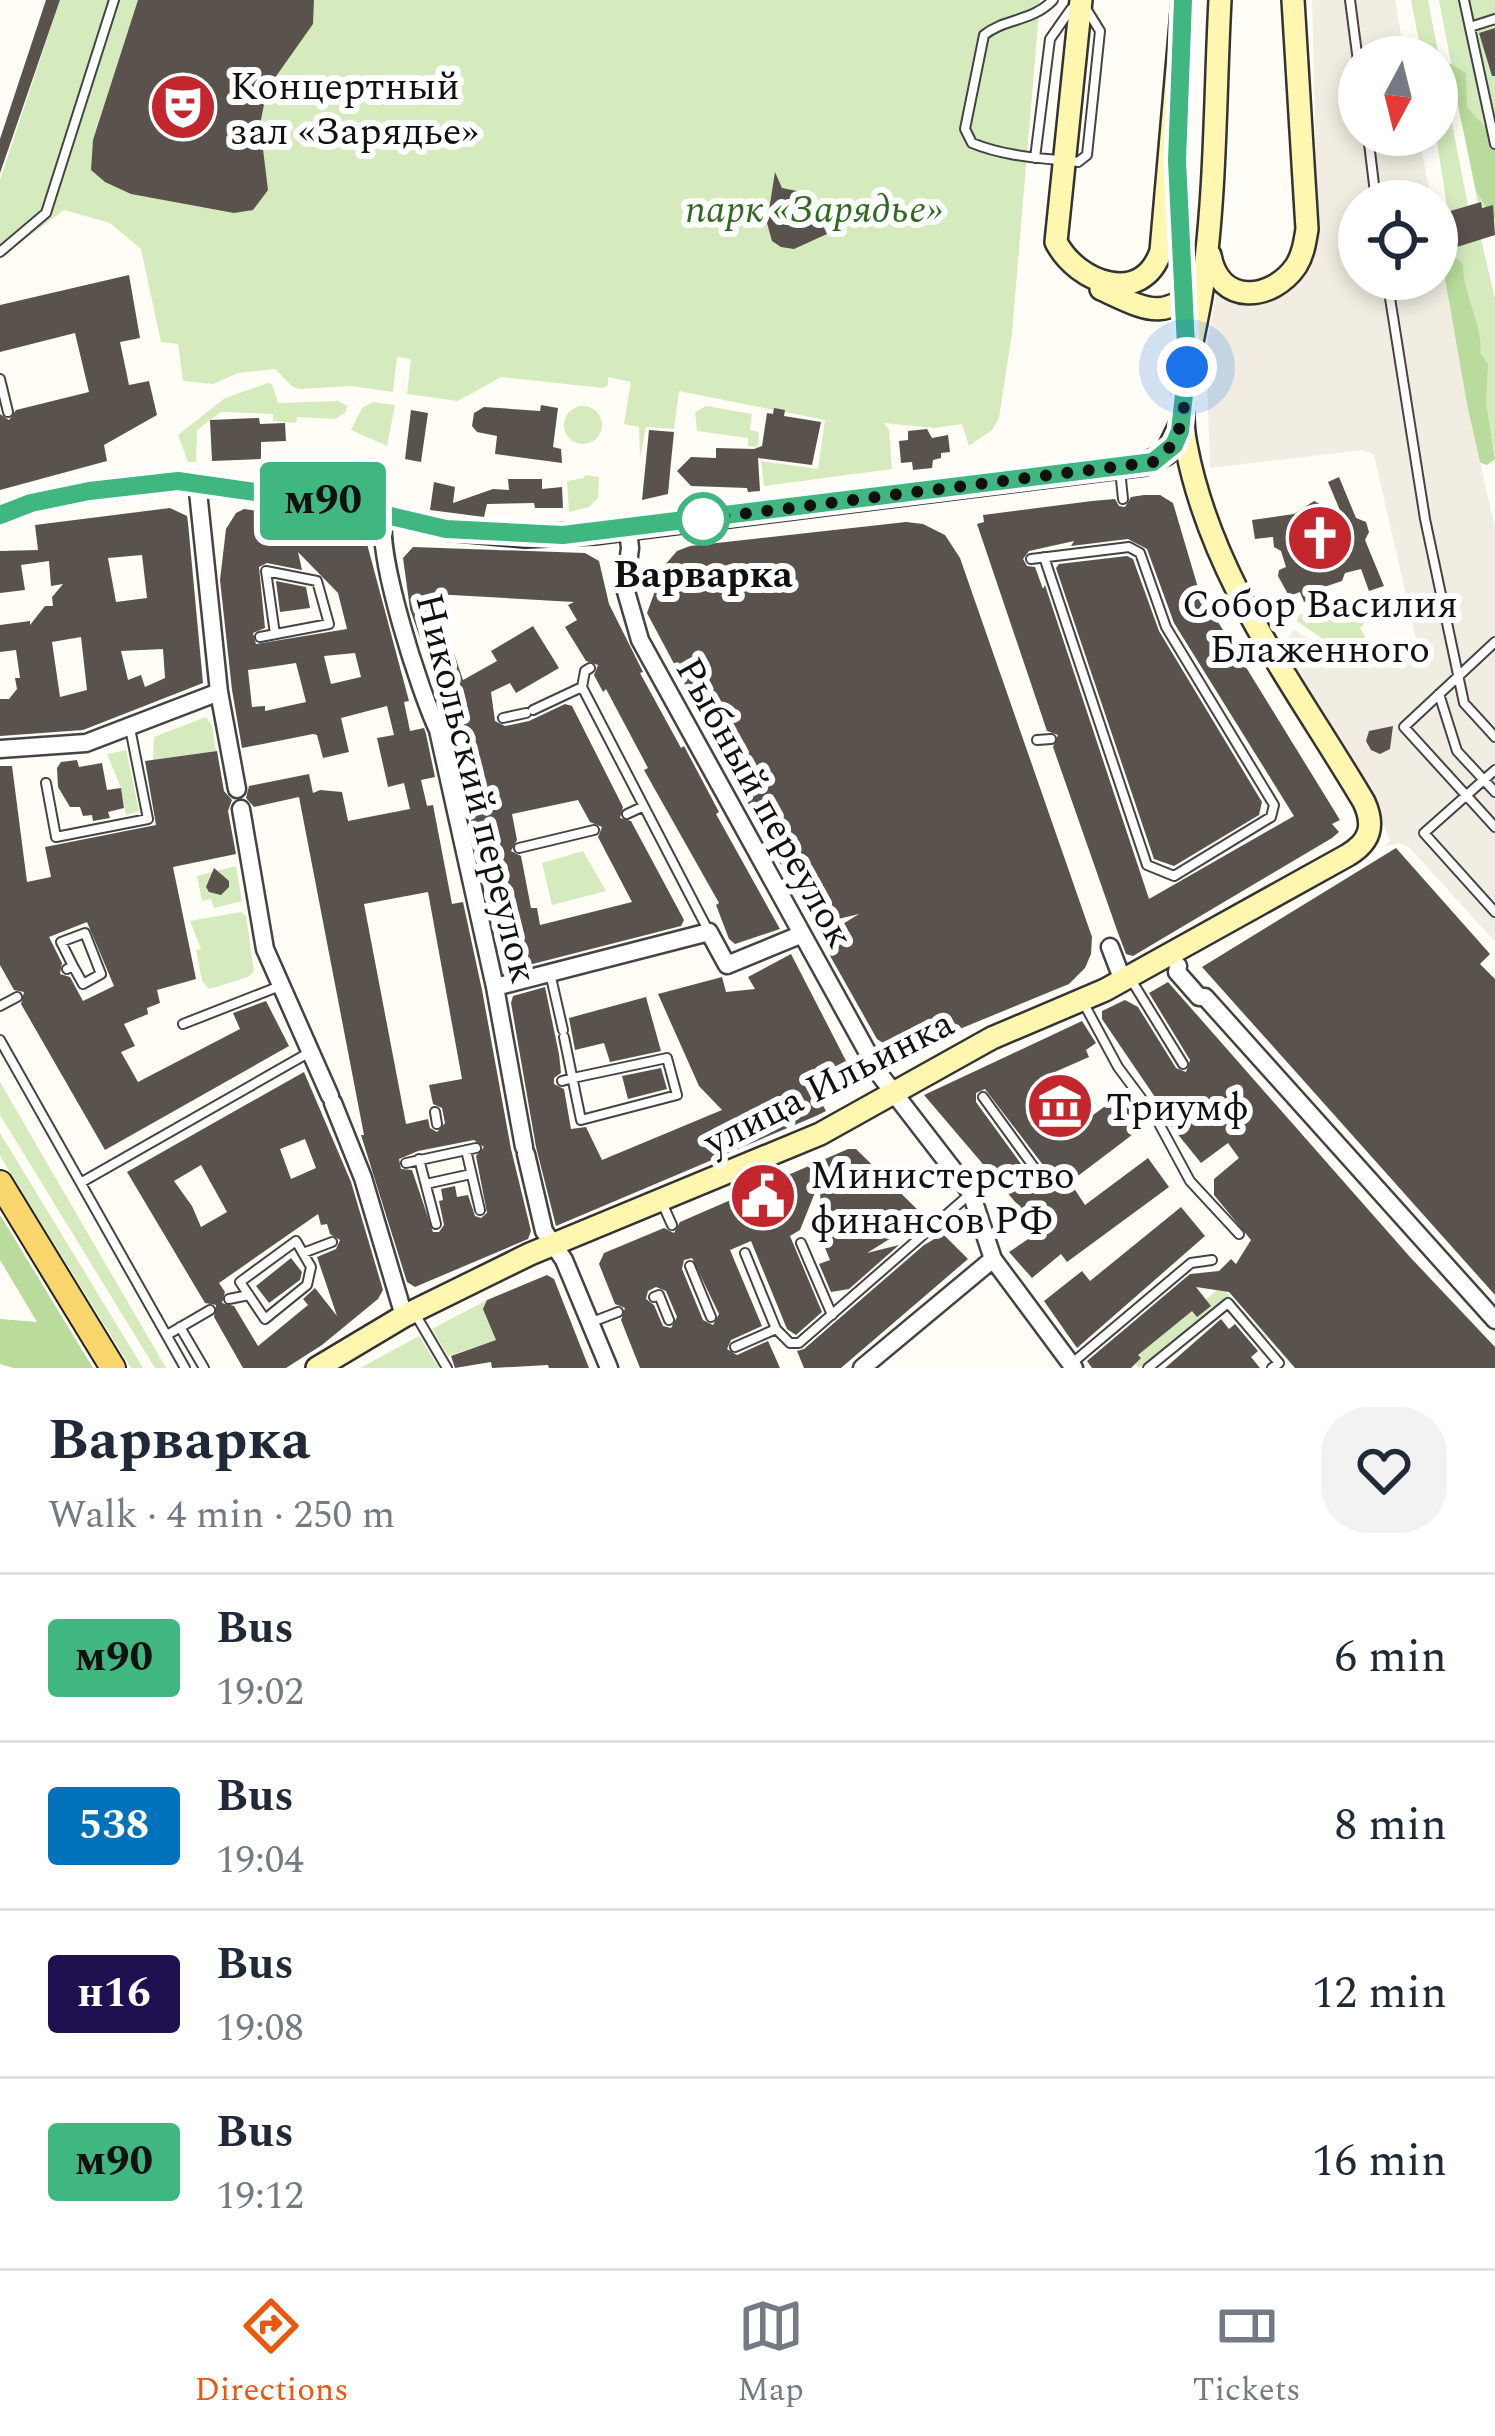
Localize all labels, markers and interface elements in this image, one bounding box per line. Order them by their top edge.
north arrow [1338,36,1458,156]
map controls [1338,36,1458,300]
place label: Концертный зал «Зарядье» [230,58,479,162]
theatre icon: Концертный зал «Зарядье» [148,72,218,142]
button: locate [1338,180,1458,300]
park label: парк «Зарядье» [685,181,943,240]
your location [1157,337,1217,397]
line badge: м90 [254,462,392,540]
text: м90 [284,469,362,532]
marker: Варварка [678,494,728,544]
church icon: Собор Василия Блаженного [1285,503,1355,573]
place label: Варварка [613,546,793,605]
place label: Собор Василия Блаженного [1182,576,1458,680]
street label: Никольский переулок [399,587,553,990]
street label: Рыбный переулок [659,647,868,960]
street label: улица Ильинка [693,995,965,1172]
museum icon: Триумф [1025,1071,1095,1141]
place label: Триумф [1106,1079,1249,1138]
place label: Министерство финансов РФ [810,1147,1075,1251]
public building icon: Министерство финансов РФ [728,1161,798,1231]
text: Варварка [48,1398,311,1484]
button: heart [1321,1407,1447,1533]
text: Walk · 4 min · 250 m [48,1486,395,1545]
text: Bus [216,1594,294,1663]
text: 6 min [1334,1623,1447,1692]
text: м90 [75,1626,153,1689]
text: 19:02 [216,1663,304,1722]
text: Bus [216,1762,294,1831]
text: 8 min [1334,1791,1447,1860]
text: 538 [79,1794,149,1857]
text: 19:04 [216,1831,304,1890]
text: Bus [216,1930,294,1999]
text: 12 min [1312,1959,1447,2028]
text: н16 [77,1962,151,2025]
text: 19:08 [216,1999,304,2058]
text: Bus [216,2098,294,2167]
text: 16 min [1312,2127,1447,2196]
text: м90 [75,2130,153,2193]
text: 19:12 [216,2167,304,2226]
tab: Directions [194,2293,348,2415]
tab: Map [737,2293,804,2415]
tab: Tickets [1193,2293,1301,2415]

